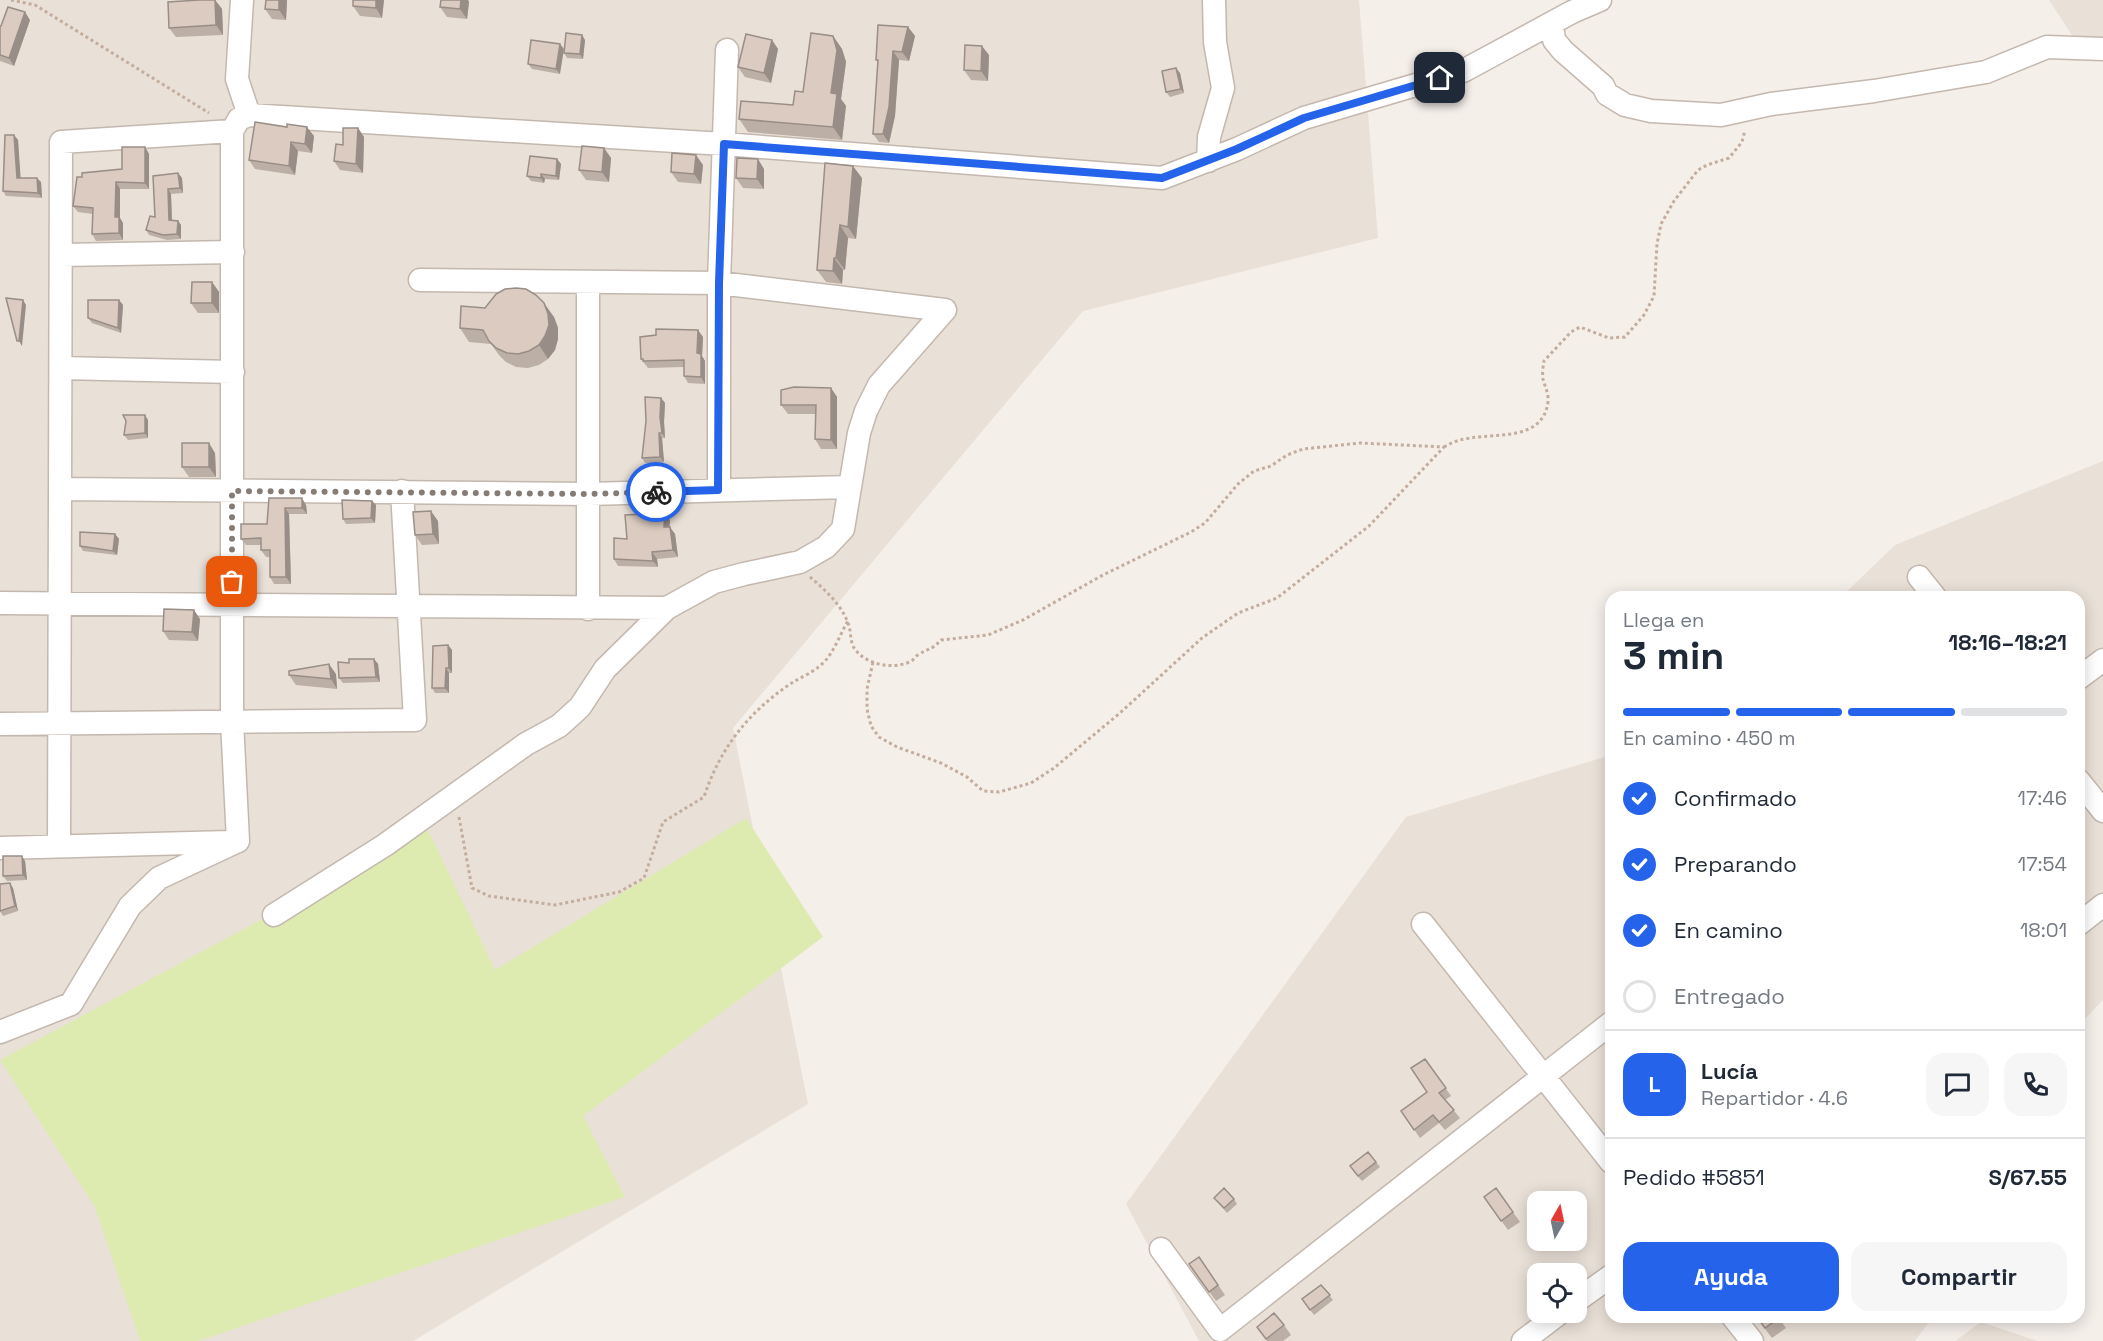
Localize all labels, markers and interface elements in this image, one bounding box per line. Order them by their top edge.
pin [1414,52,1465,103]
icon: home [1423,61,1456,94]
courier [626,462,686,522]
icon: bike [640,476,673,509]
pin [206,556,257,607]
icon: bag [215,565,248,598]
text: Llega en [1623,607,1704,633]
text: 18:16–18:21 [1948,628,2067,656]
text: 3 min [1623,631,1724,680]
text: En camino · 450 m [1623,725,1796,751]
icon: check [1623,782,1656,815]
text: Confirmado [1674,784,1797,812]
text: 17:46 [2018,785,2067,811]
icon: check [1623,848,1656,881]
text: Preparando [1674,850,1797,878]
text: 17:54 [2018,851,2067,877]
icon: check [1623,914,1656,947]
text: En camino [1674,916,1783,944]
text: 18:01 [2020,917,2067,943]
text: Entregado [1674,982,1785,1010]
button: chat [1926,1053,1989,1116]
button: phone [2004,1053,2067,1116]
text: Lucía [1701,1057,1758,1085]
text: L [1649,1070,1660,1098]
text: Repartidor · 4.6 [1701,1085,1848,1111]
text: Pedido #5851 [1623,1163,1765,1191]
text: S/67.55 [1988,1163,2067,1191]
north arrow [1527,1191,1587,1251]
map controls [1527,1191,1587,1323]
button: Ayuda [1623,1242,1839,1311]
button: Compartir [1851,1242,2067,1311]
button: locate [1527,1263,1587,1323]

